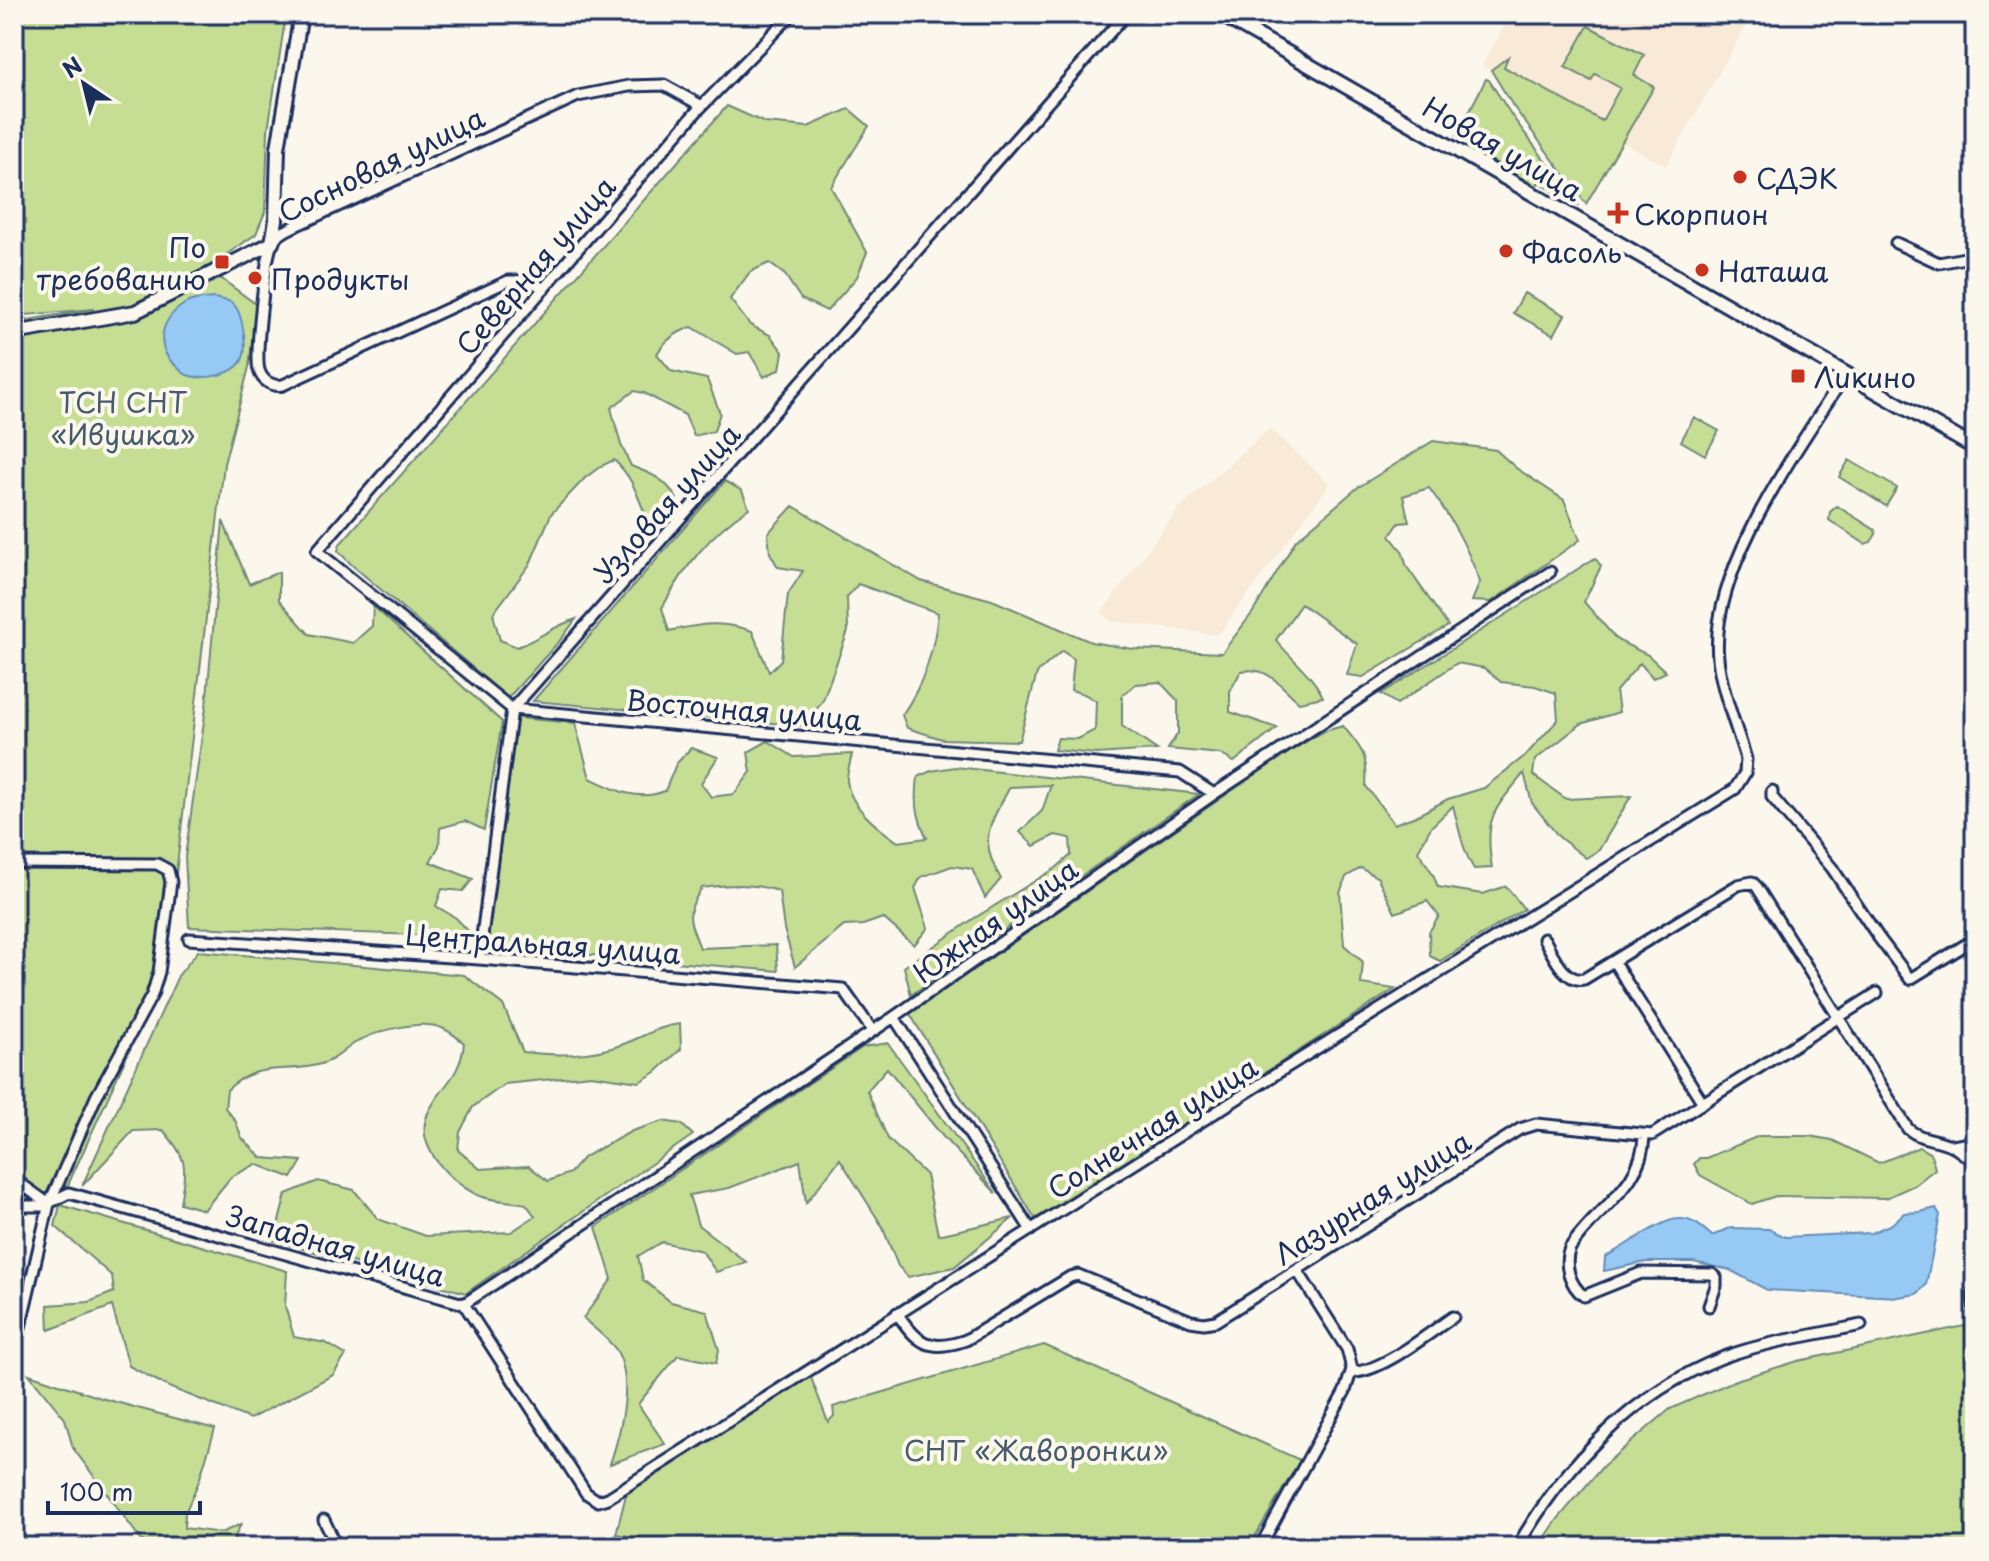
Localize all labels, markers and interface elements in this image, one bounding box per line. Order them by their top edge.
north arrow [44,44,124,124]
text: N [55,48,88,85]
street label: Новая улица [1415,85,1591,211]
street label: Сосновая улица [270,95,492,233]
place label: СДЭК [1756,156,1838,199]
street label: Северная улица [445,166,625,364]
marker: СДЭК [1731,168,1749,186]
place label: Скорпион [1634,192,1769,235]
marker: Скорпион [1609,204,1627,222]
place label: По требованию [36,225,206,300]
place label: Фасоль [1522,230,1622,273]
marker: Фасоль [1497,242,1515,260]
place label: Наташа [1718,249,1829,292]
marker: По требованию [213,253,231,271]
place label: Продукты [271,257,409,300]
marker: Наташа [1693,261,1711,279]
marker: Продукты [246,269,264,287]
place label: Ликино [1814,355,1916,398]
marker: Ликино [1789,367,1807,385]
park label: ТСН СНТ «Ивушка» [51,380,195,455]
street label: Узловая улица [582,413,750,593]
street label: Восточная улица [624,677,864,741]
street label: Южная улица [904,847,1087,993]
street label: Центральная улица [404,912,683,974]
street label: Солнечная улица [1038,1045,1266,1209]
street label: Лазурная улица [1265,1119,1479,1275]
street label: Западная улица [222,1193,451,1297]
park label: СНТ «Жаворонки» [904,1428,1168,1471]
scale bar [48,1465,200,1515]
text: 100 m [60,1473,133,1509]

